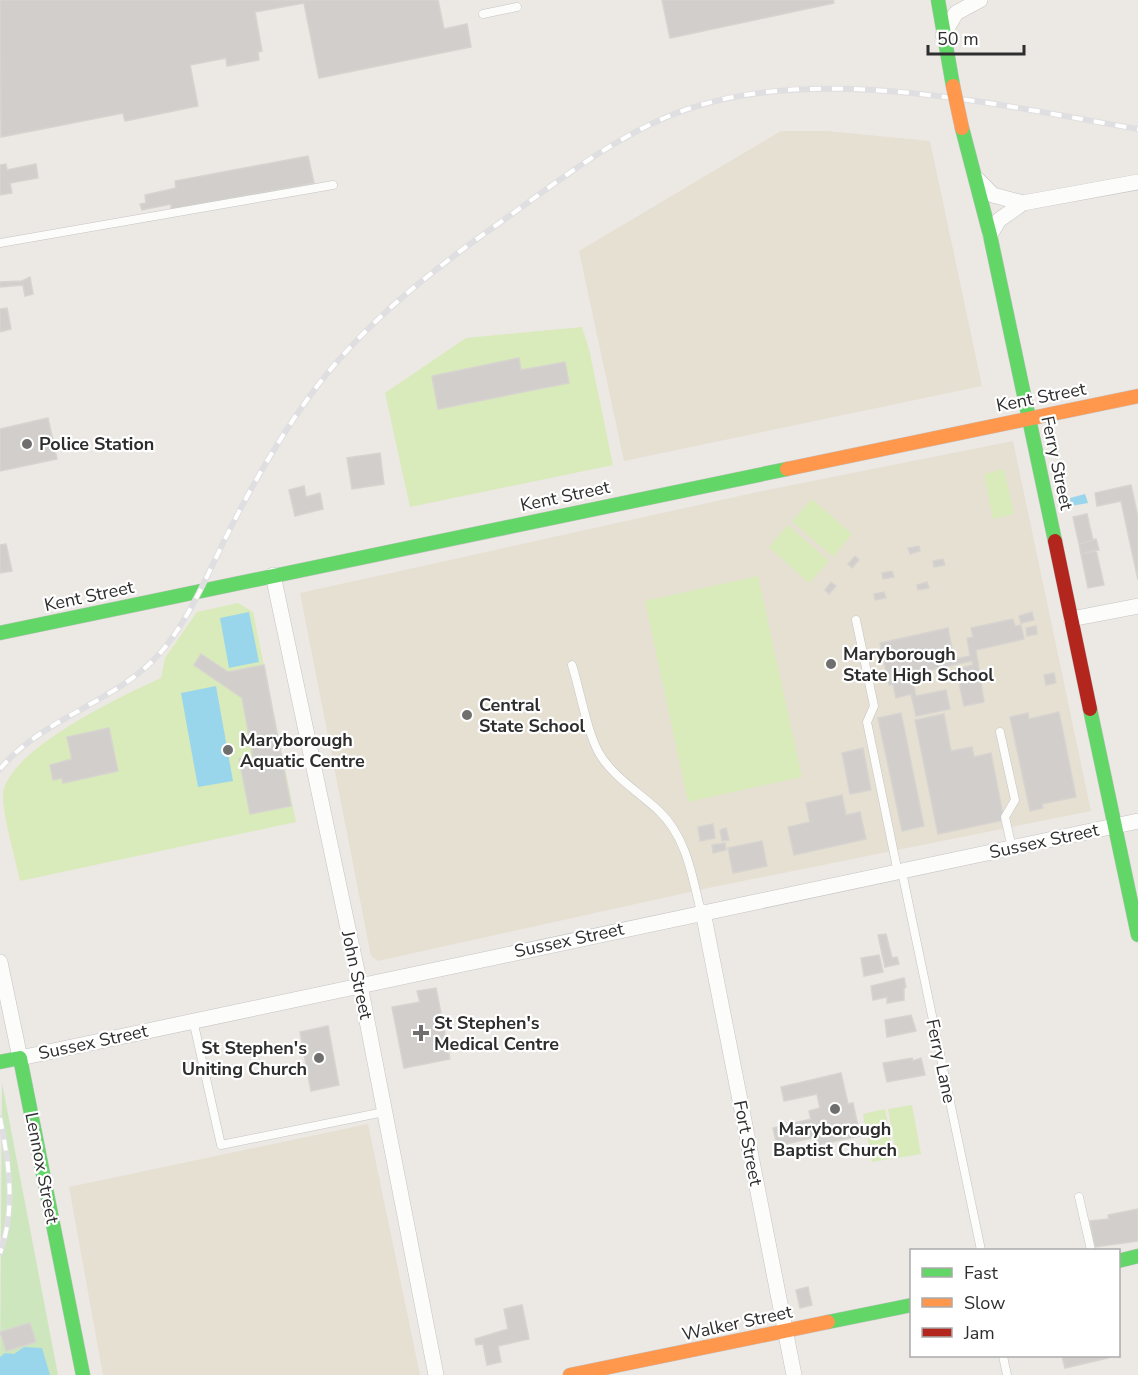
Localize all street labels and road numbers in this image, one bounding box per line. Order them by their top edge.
street label: Kent Street [994,376,1089,417]
street label: Ferry Street [1035,414,1079,513]
street label: Kent Street [518,475,613,517]
street label: Kent Street [42,575,137,617]
street label: Sussex Street [987,818,1102,864]
street label: Sussex Street [512,917,627,963]
street label: John Street [336,927,378,1022]
street label: Ferry Lane [920,1017,962,1105]
street label: Sussex Street [36,1019,151,1065]
street label: Fort Street [728,1098,768,1188]
street label: Lennox Street [19,1110,65,1226]
street label: Walker Street [680,1299,795,1346]

